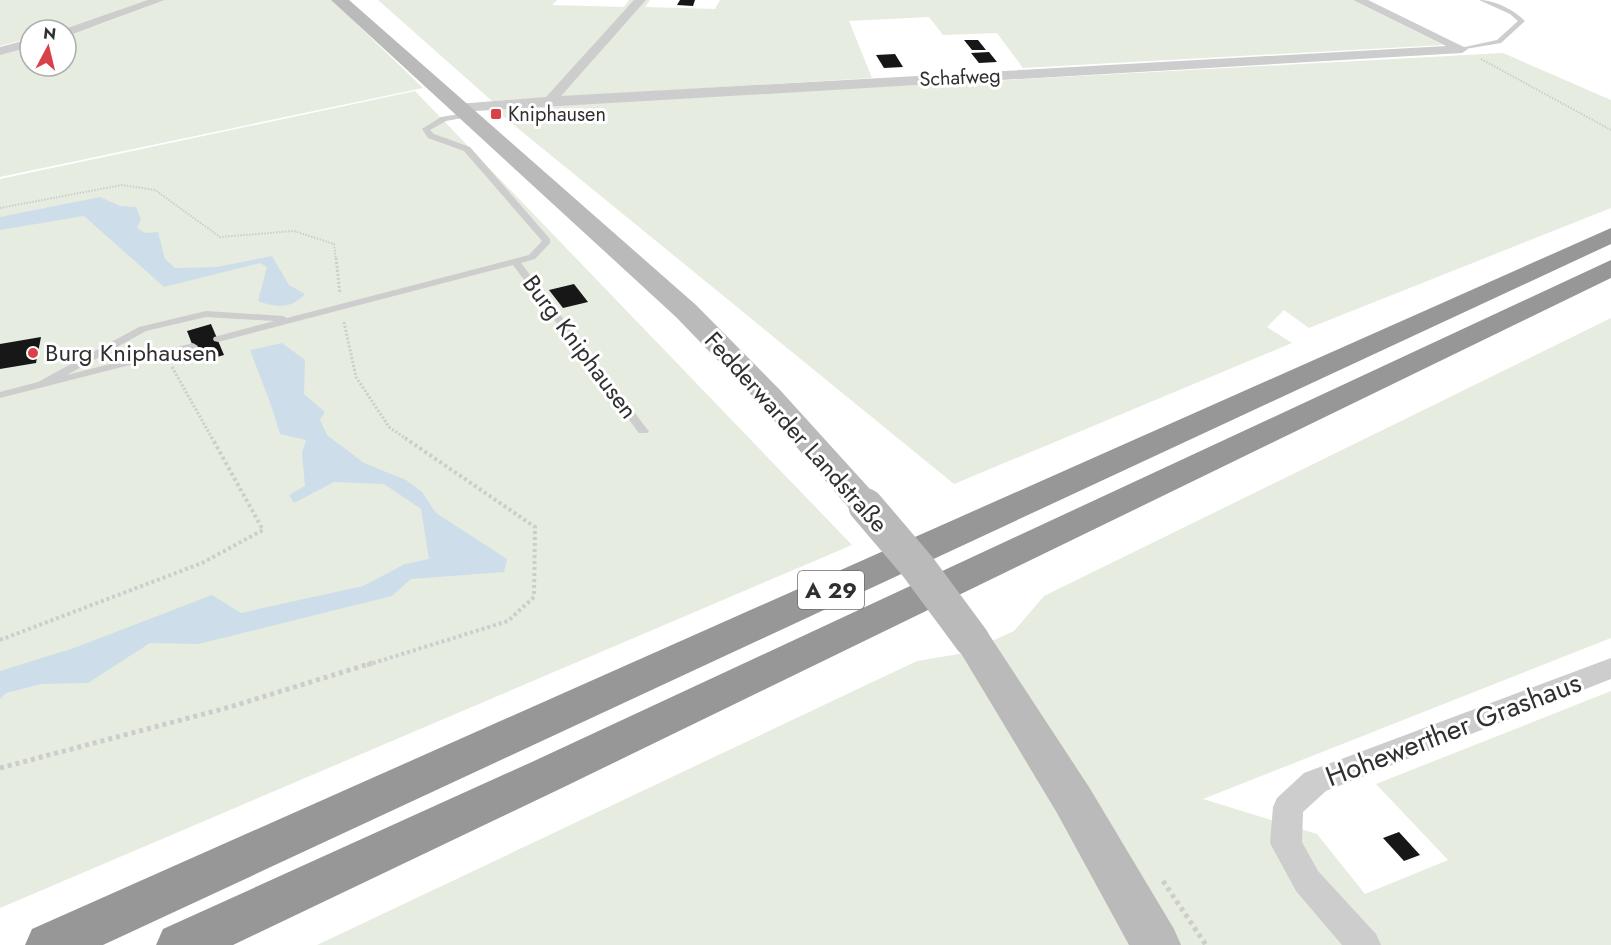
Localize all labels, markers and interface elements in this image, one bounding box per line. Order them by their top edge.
north arrow [18,18,78,78]
text: N [42,21,57,46]
street label: Schafweg [919,61,1001,94]
place label: Kniphausen [508,100,606,129]
marker: Kniphausen [489,107,503,121]
street label: Burg Kniphausen [515,267,646,426]
street label: Fedderwarder Landstraße [696,323,896,540]
place label: Burg Kniphausen [45,335,217,370]
marker: Burg Kniphausen [26,346,40,360]
road number: A 29 [798,571,864,609]
street label: Hohewerther Grashaus [1319,662,1587,797]

